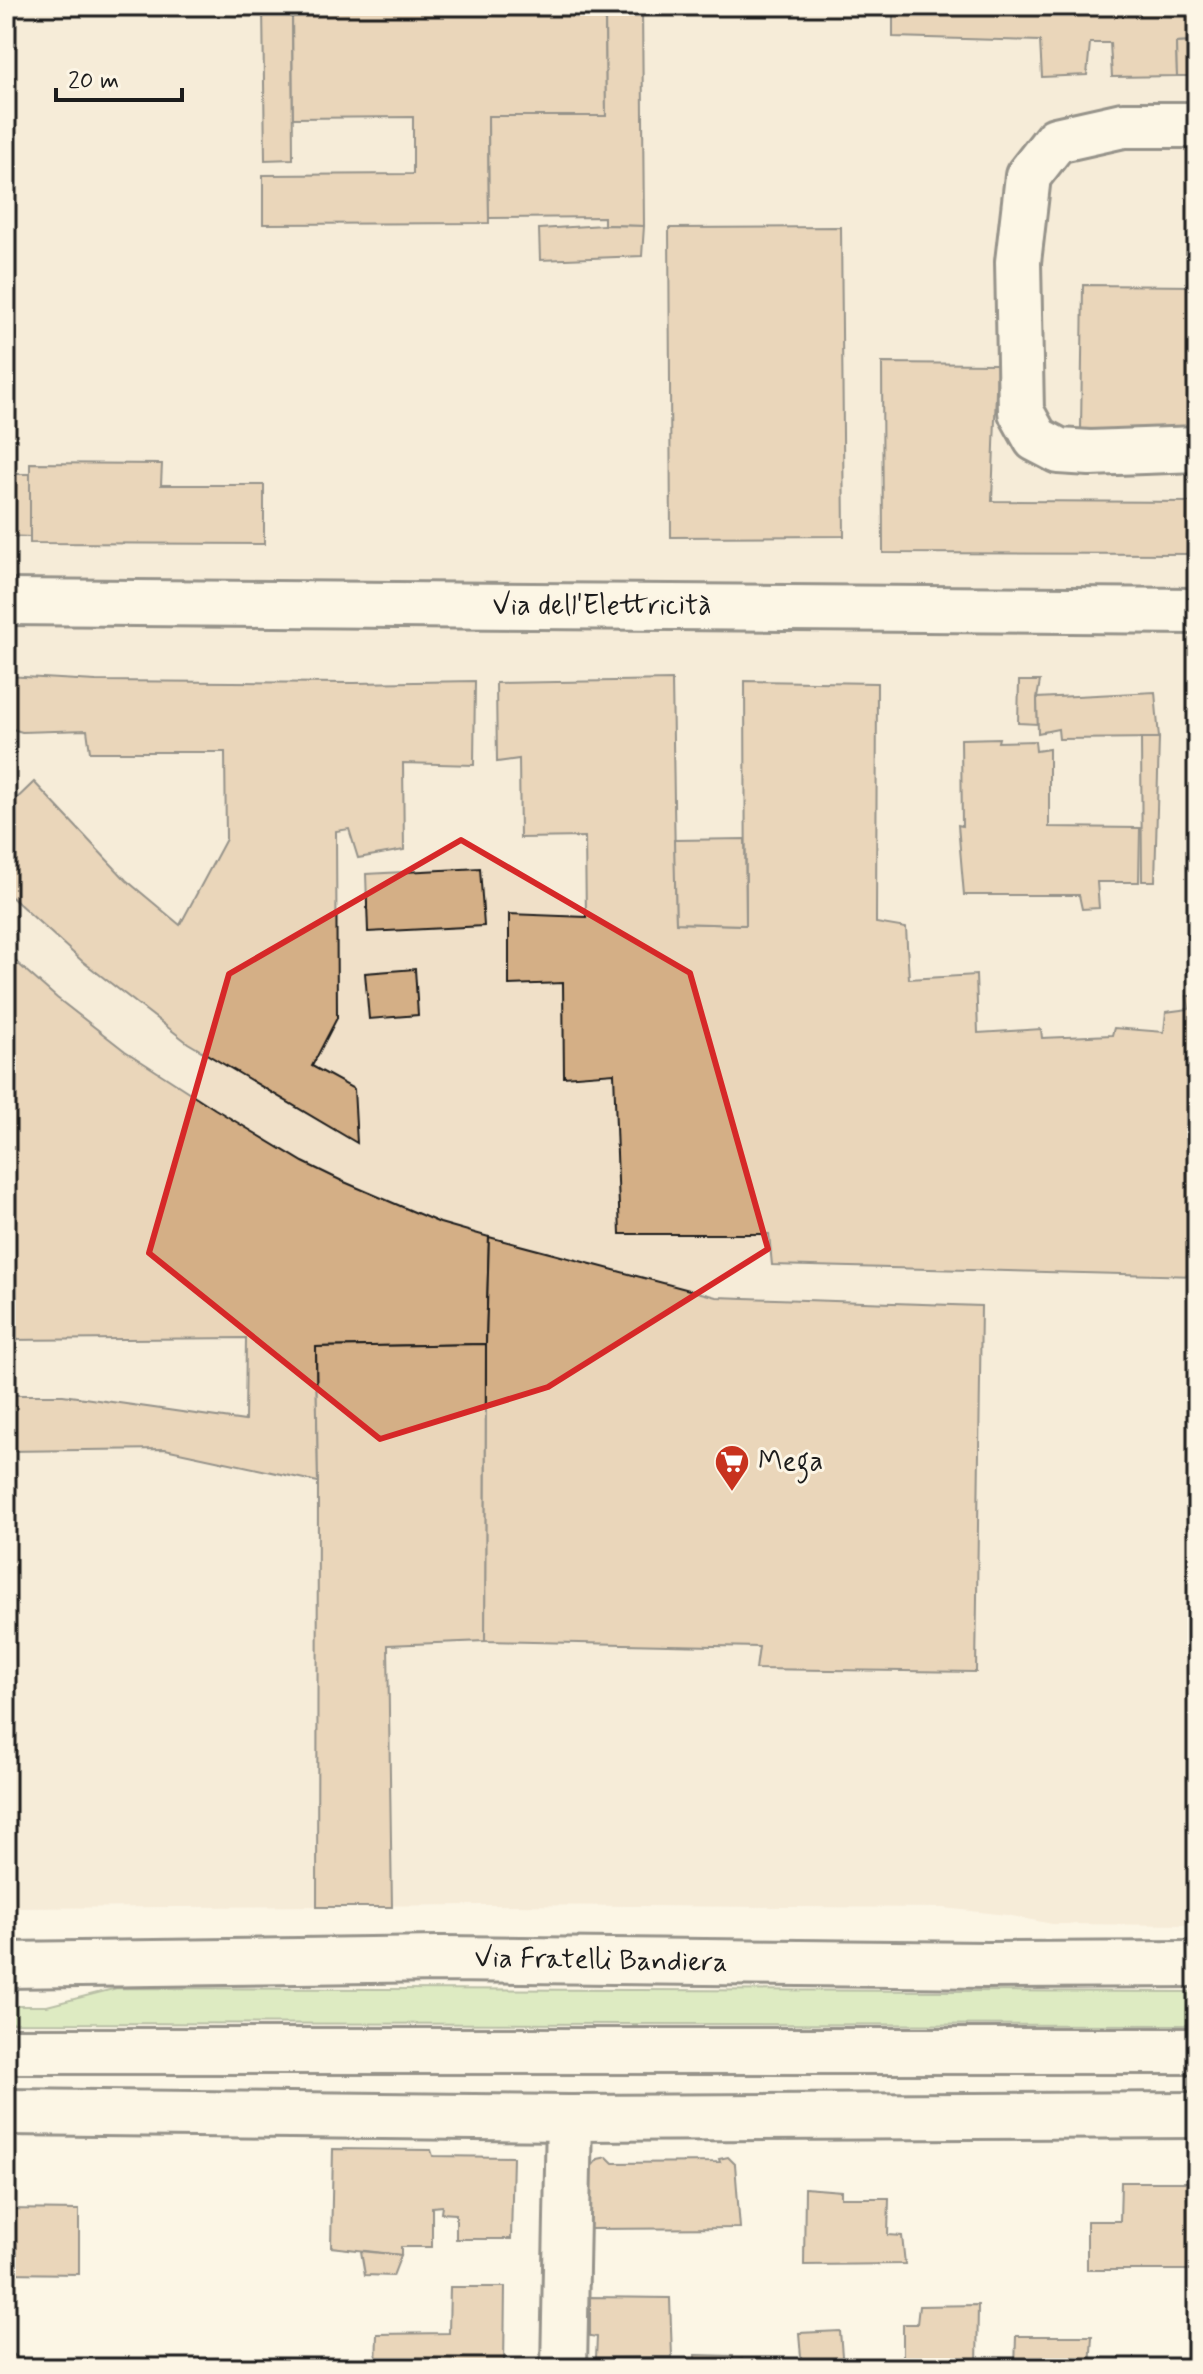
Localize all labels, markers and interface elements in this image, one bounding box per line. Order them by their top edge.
scale bar [56,52,182,102]
text: 20 m [68,66,119,97]
street label: Via dell'Elettricità [493,588,711,625]
supermarket icon: Mega [713,1443,751,1493]
place label: Mega [758,1444,823,1484]
street label: Via Fratelli Bandiera [474,1940,728,1982]

